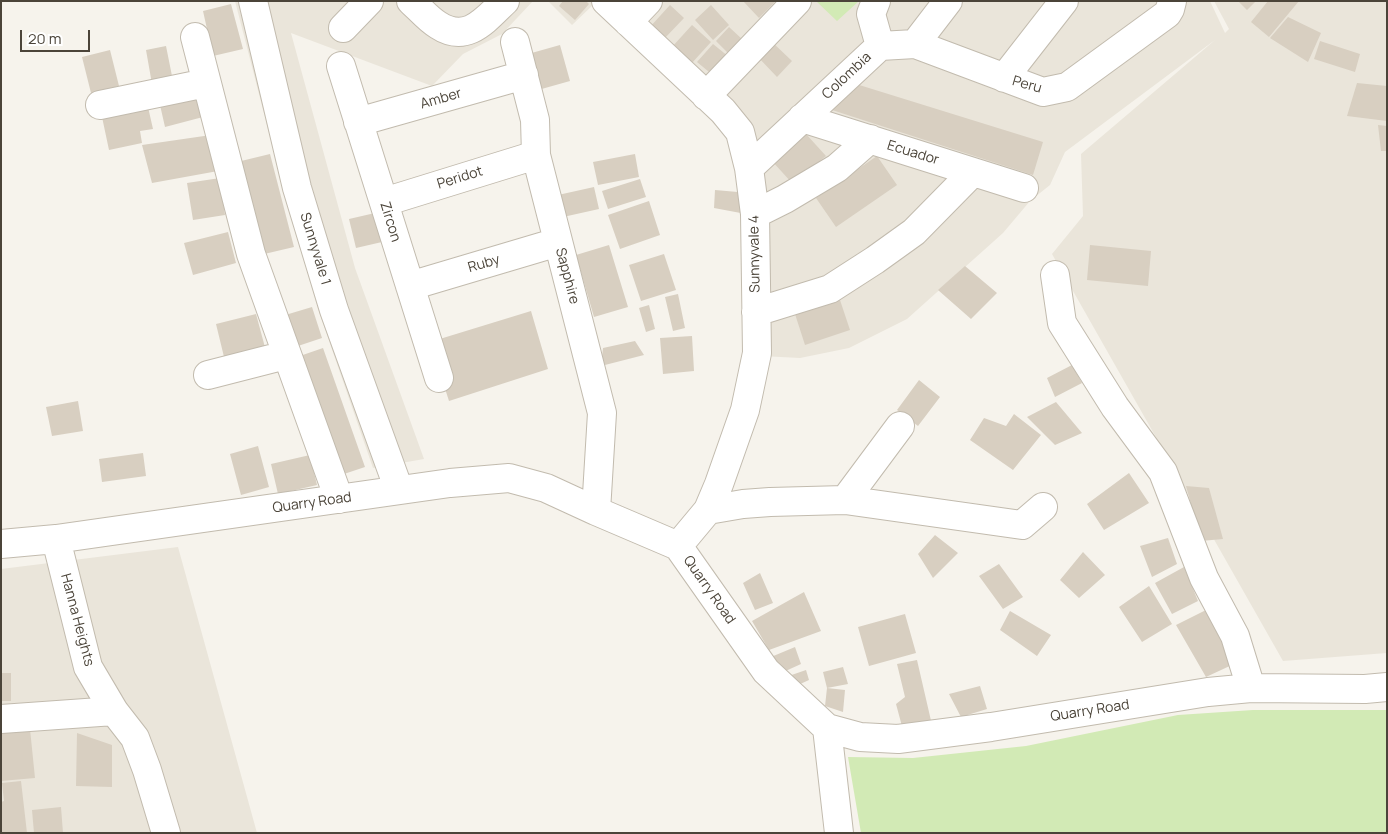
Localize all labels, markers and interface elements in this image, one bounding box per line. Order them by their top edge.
scale bar [22,20,92,52]
text: 20 m [28,28,61,49]
street label: Colombia [819,49,875,103]
street label: Peru [1010,73,1044,97]
street label: Amber [418,85,464,113]
street label: Ecuador [885,137,941,169]
street label: Peridot [435,163,485,193]
street label: Zircon [376,200,404,244]
street label: Sunnyvale 1 [296,211,334,287]
street label: Sunnyvale 4 [746,215,764,293]
street label: Sapphire [551,246,583,306]
street label: Ruby [466,251,502,277]
street label: Quarry Road [271,489,353,517]
street label: Quarry Road [679,553,739,627]
street label: Hanna Heights [57,572,97,668]
street label: Quarry Road [1049,696,1131,726]

